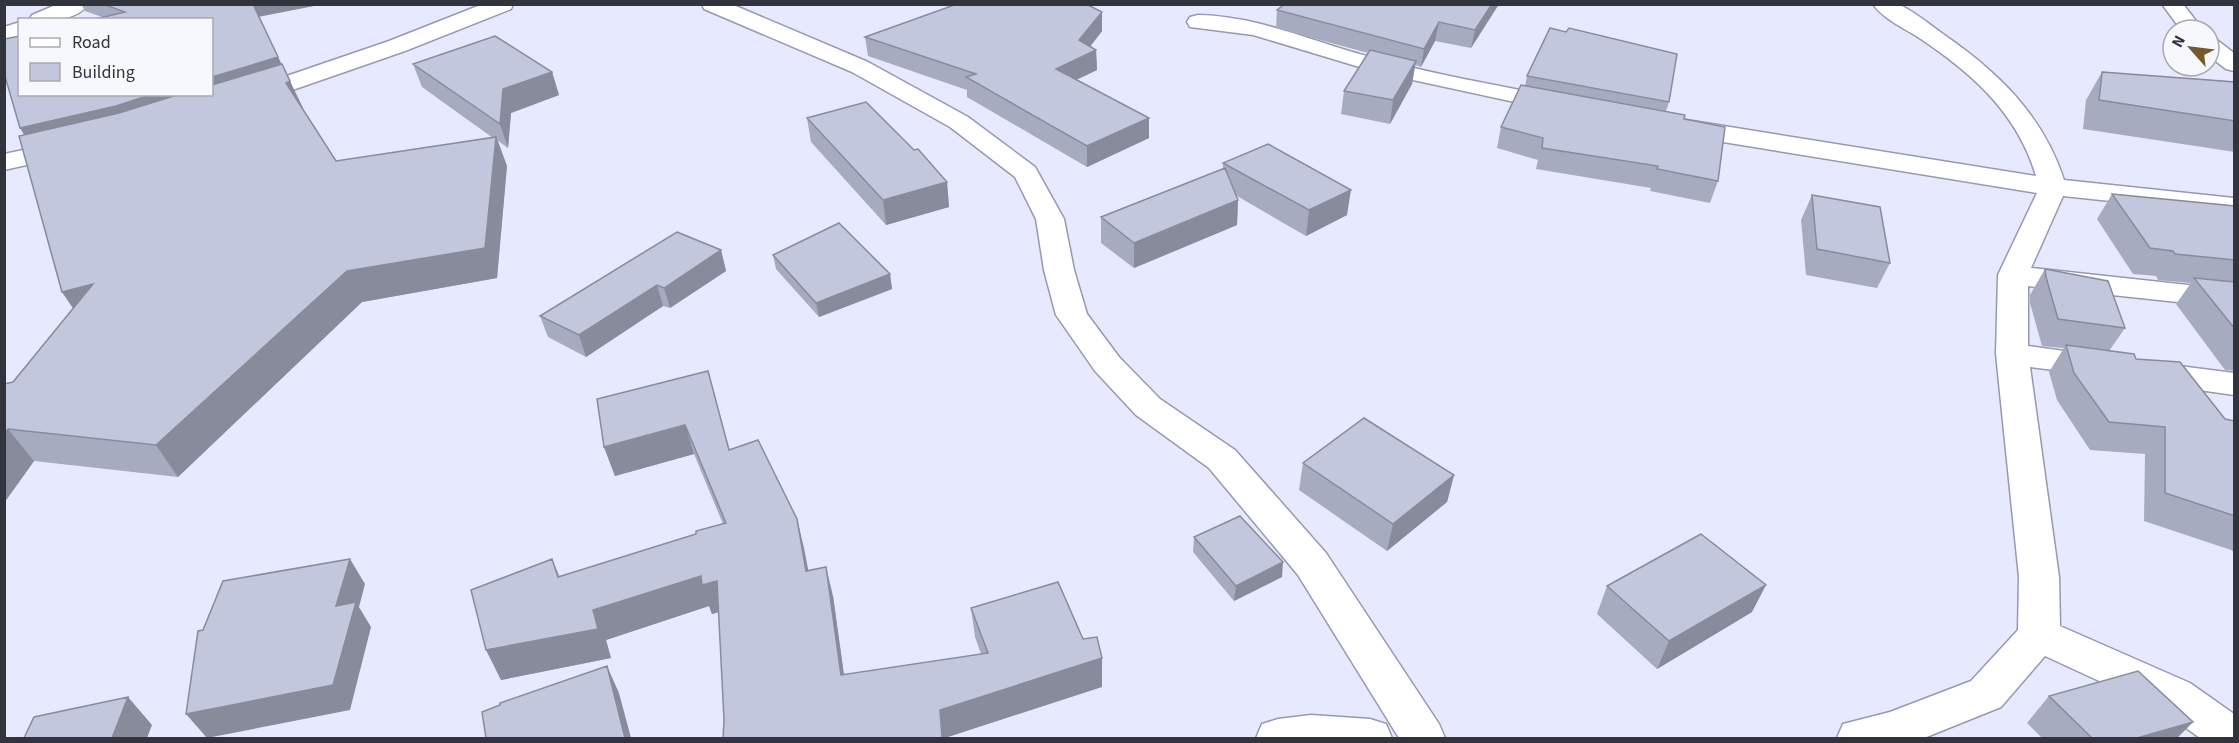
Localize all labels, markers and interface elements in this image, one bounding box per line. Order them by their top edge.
legend [18,18,213,96]
north arrow [2161,18,2221,78]
text: Road [72,30,111,55]
text: N [2166,32,2191,51]
text: Building [72,60,135,85]

